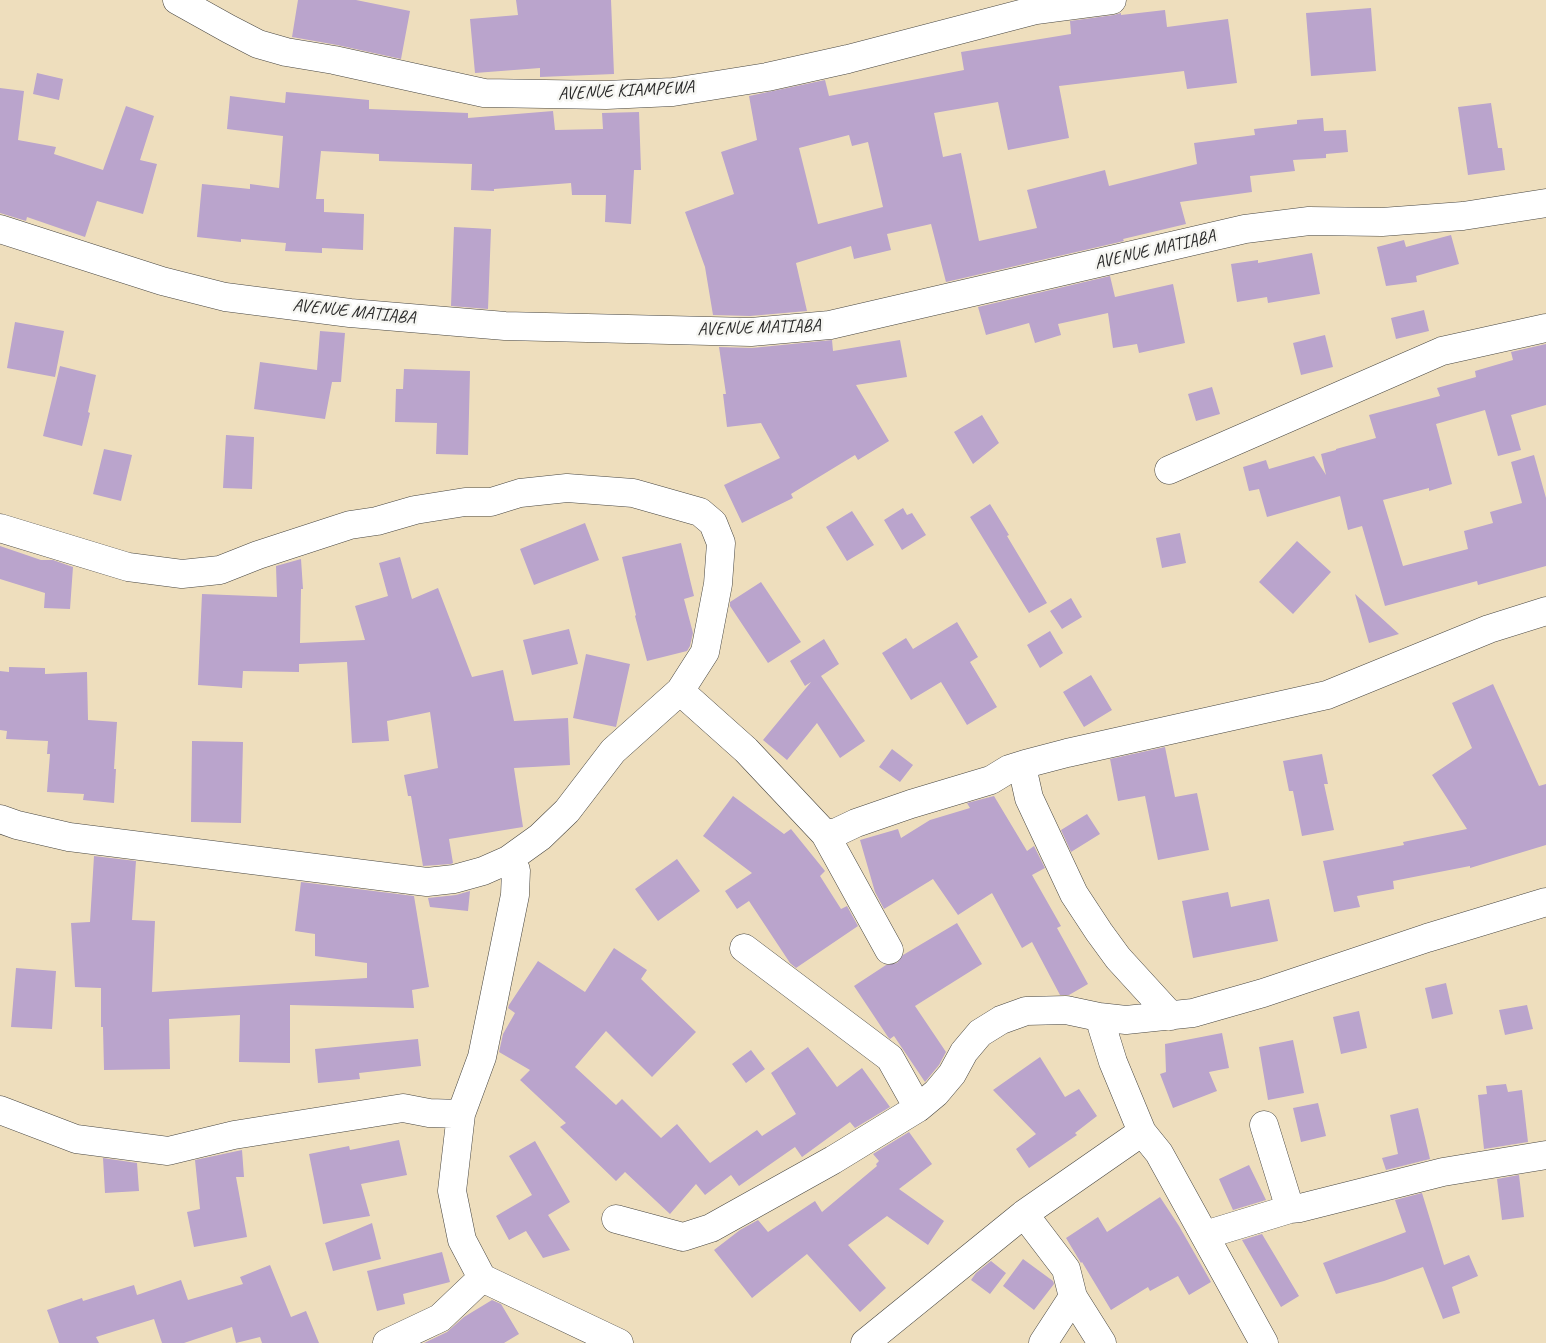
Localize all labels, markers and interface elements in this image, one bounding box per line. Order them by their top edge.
street label: AVENUE KIAMPEWA [557,77,695,105]
street label: AVENUE MATIABA [1093,226,1217,274]
street label: AVENUE MATIABA [292,295,416,329]
street label: AVENUE MATIABA [697,315,821,341]

